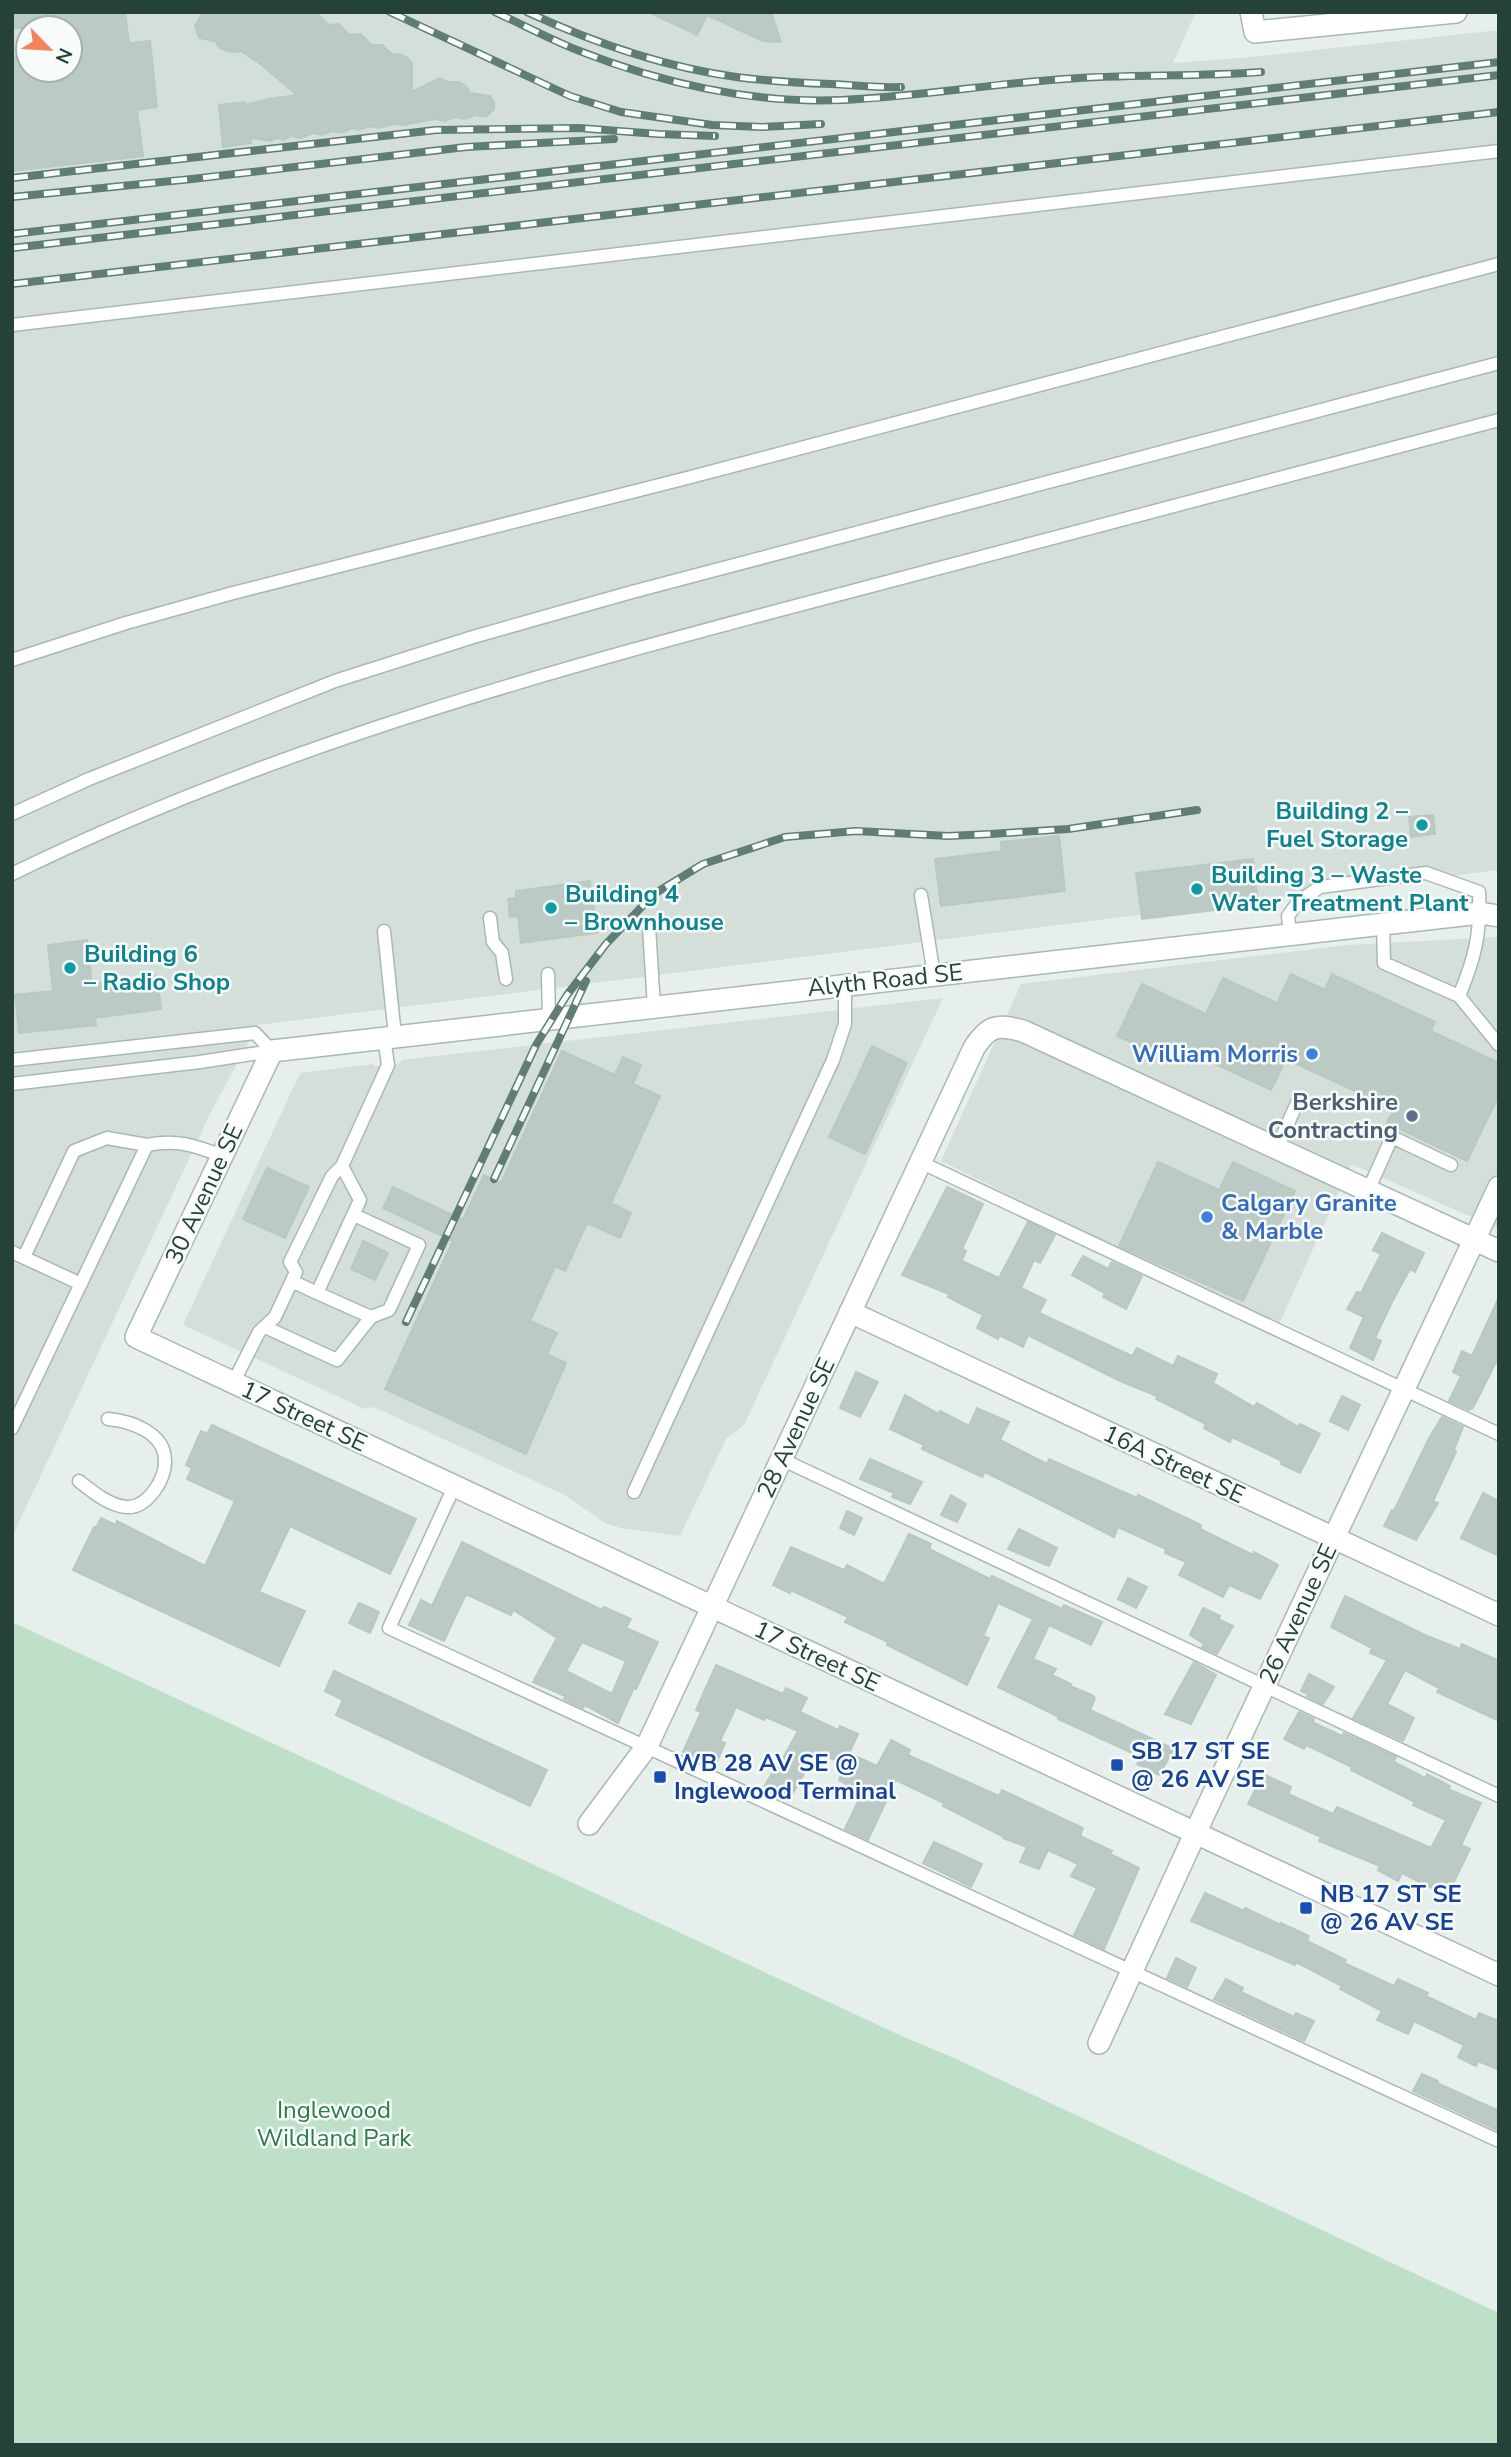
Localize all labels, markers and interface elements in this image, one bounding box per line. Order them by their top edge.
north arrow [14,14,84,84]
text: N [49,44,78,68]
place label: Building 2 – Fuel Storage [1266,795,1408,855]
marker: Building 2 – Fuel Storage [1414,817,1430,833]
place label: Building 3 – Waste Water Treatment Plant [1211,859,1469,919]
place label: Building 4 – Brownhouse [565,878,724,938]
marker: Building 3 – Waste Water Treatment Plant [1189,881,1205,897]
marker: Building 4 – Brownhouse [543,900,559,916]
place label: Building 6 – Radio Shop [84,938,230,998]
street label: Alyth Road SE [806,956,964,1004]
marker: Building 6 – Radio Shop [62,960,78,976]
place label: William Morris [1132,1038,1298,1070]
marker: William Morris [1304,1046,1320,1062]
place label: Berkshire Contracting [1268,1086,1398,1146]
marker: Berkshire Contracting [1404,1108,1420,1124]
street label: 30 Avenue SE [157,1119,251,1269]
place label: Calgary Granite & Marble [1221,1187,1397,1247]
marker: Calgary Granite & Marble [1199,1209,1215,1225]
street label: 28 Avenue SE [749,1353,843,1503]
street label: 17 Street SE [236,1373,372,1459]
street label: 16A Street SE [1098,1417,1250,1511]
street label: 26 Avenue SE [1251,1539,1345,1689]
street label: 17 Street SE [749,1613,885,1699]
place label: SB 17 ST SE @ 26 AV SE [1131,1735,1270,1795]
place label: WB 28 AV SE @ Inglewood Terminal [674,1747,896,1807]
marker: SB 17 ST SE @ 26 AV SE [1109,1757,1125,1773]
marker: WB 28 AV SE @ Inglewood Terminal [652,1769,668,1785]
place label: NB 17 ST SE @ 26 AV SE [1320,1878,1462,1938]
marker: NB 17 ST SE @ 26 AV SE [1298,1900,1314,1916]
park label: Inglewood Wildland Park [257,2094,412,2154]

